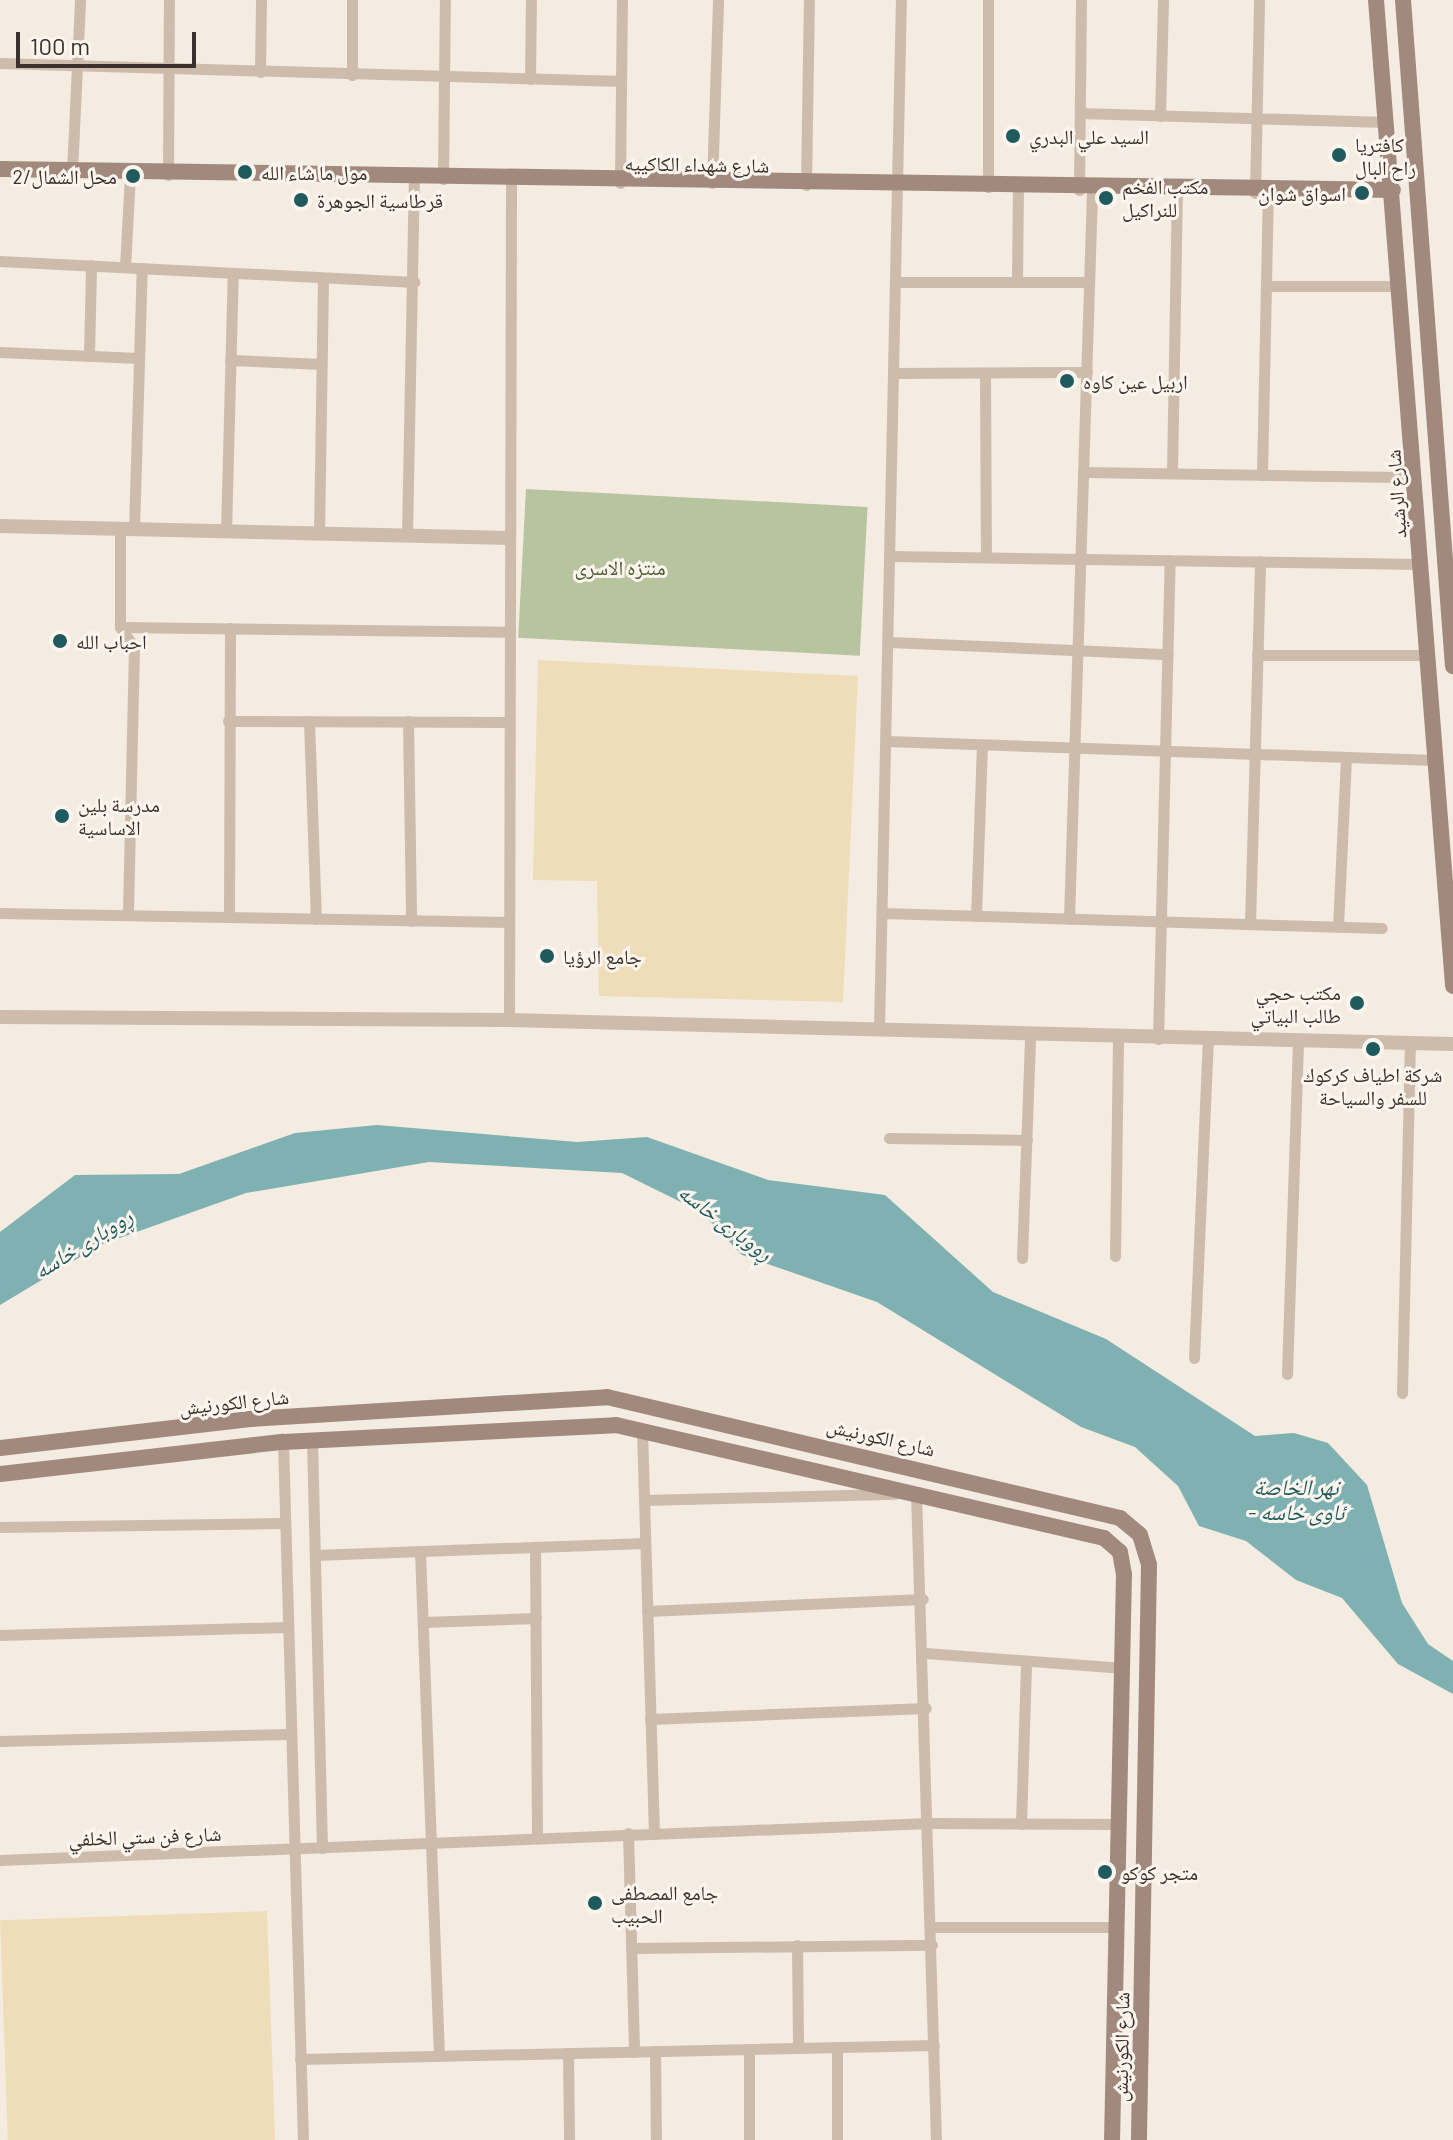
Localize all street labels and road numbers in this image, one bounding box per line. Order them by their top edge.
street label: شارع شهداء الكاكييه [624,151,770,177]
street label: شارع الرشيد [1381,449,1411,539]
street label: شارع الكورنيش [178,1384,290,1420]
street label: شارع الكورنيش [825,1413,937,1461]
street label: شارع فن ستي الخلفي [68,1821,222,1851]
street label: شارع الكورنيش [1108,1992,1134,2102]

